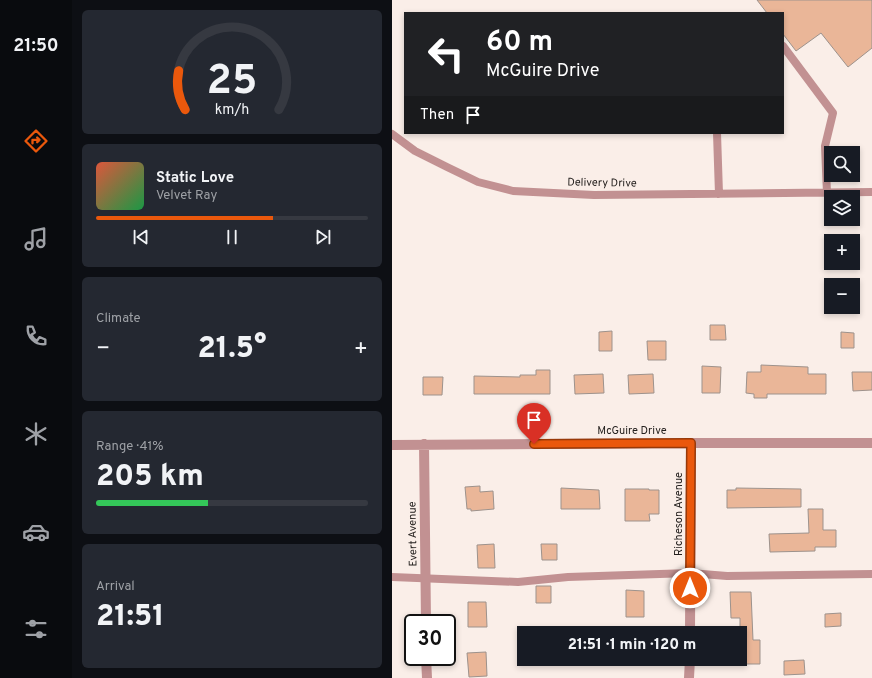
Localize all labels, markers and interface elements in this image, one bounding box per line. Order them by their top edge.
text: 60 m [486,25,553,61]
icon: left [420,28,472,80]
text: 21:50 [13,35,59,58]
text: 25 [207,56,257,109]
text: McGuire Drive [486,60,599,83]
text: km/h [215,100,249,118]
icon: arrive [462,104,484,126]
text: Then [420,106,454,125]
icon: directions [22,127,50,155]
map controls [824,146,860,314]
button: search [824,146,860,182]
text: Static Love [156,169,234,188]
street label: Delivery Drive [567,175,637,191]
text: Velvet Ray [156,188,217,204]
button: layers [824,190,860,226]
icon: music [22,225,50,253]
icon: previous [130,226,152,248]
icon: pause [221,226,243,248]
icon: next [312,226,334,248]
button: + [824,234,860,270]
button: − [824,278,860,314]
text: Climate [96,311,141,327]
icon: phone [22,322,50,350]
text: 21.5° [197,331,267,368]
text: − [96,336,110,363]
text: + [354,336,368,363]
pin [517,403,551,444]
icon: arrive [523,409,545,431]
icon: climate [22,420,50,448]
street label: McGuire Drive [597,424,667,438]
text: Range · 41% [96,439,164,455]
text: 205 km [96,459,204,496]
street label: Richeson Avenue [672,472,686,556]
street label: Evert Avenue [405,501,421,567]
icon: car [22,518,50,546]
position arrow [669,567,711,609]
text: Arrival [96,579,135,595]
text: 21:51 [96,599,165,636]
speed limit sign: 30 [404,614,456,666]
icon: filters [22,615,50,643]
text: 21:51 · 1 min · 120 m [568,636,696,655]

